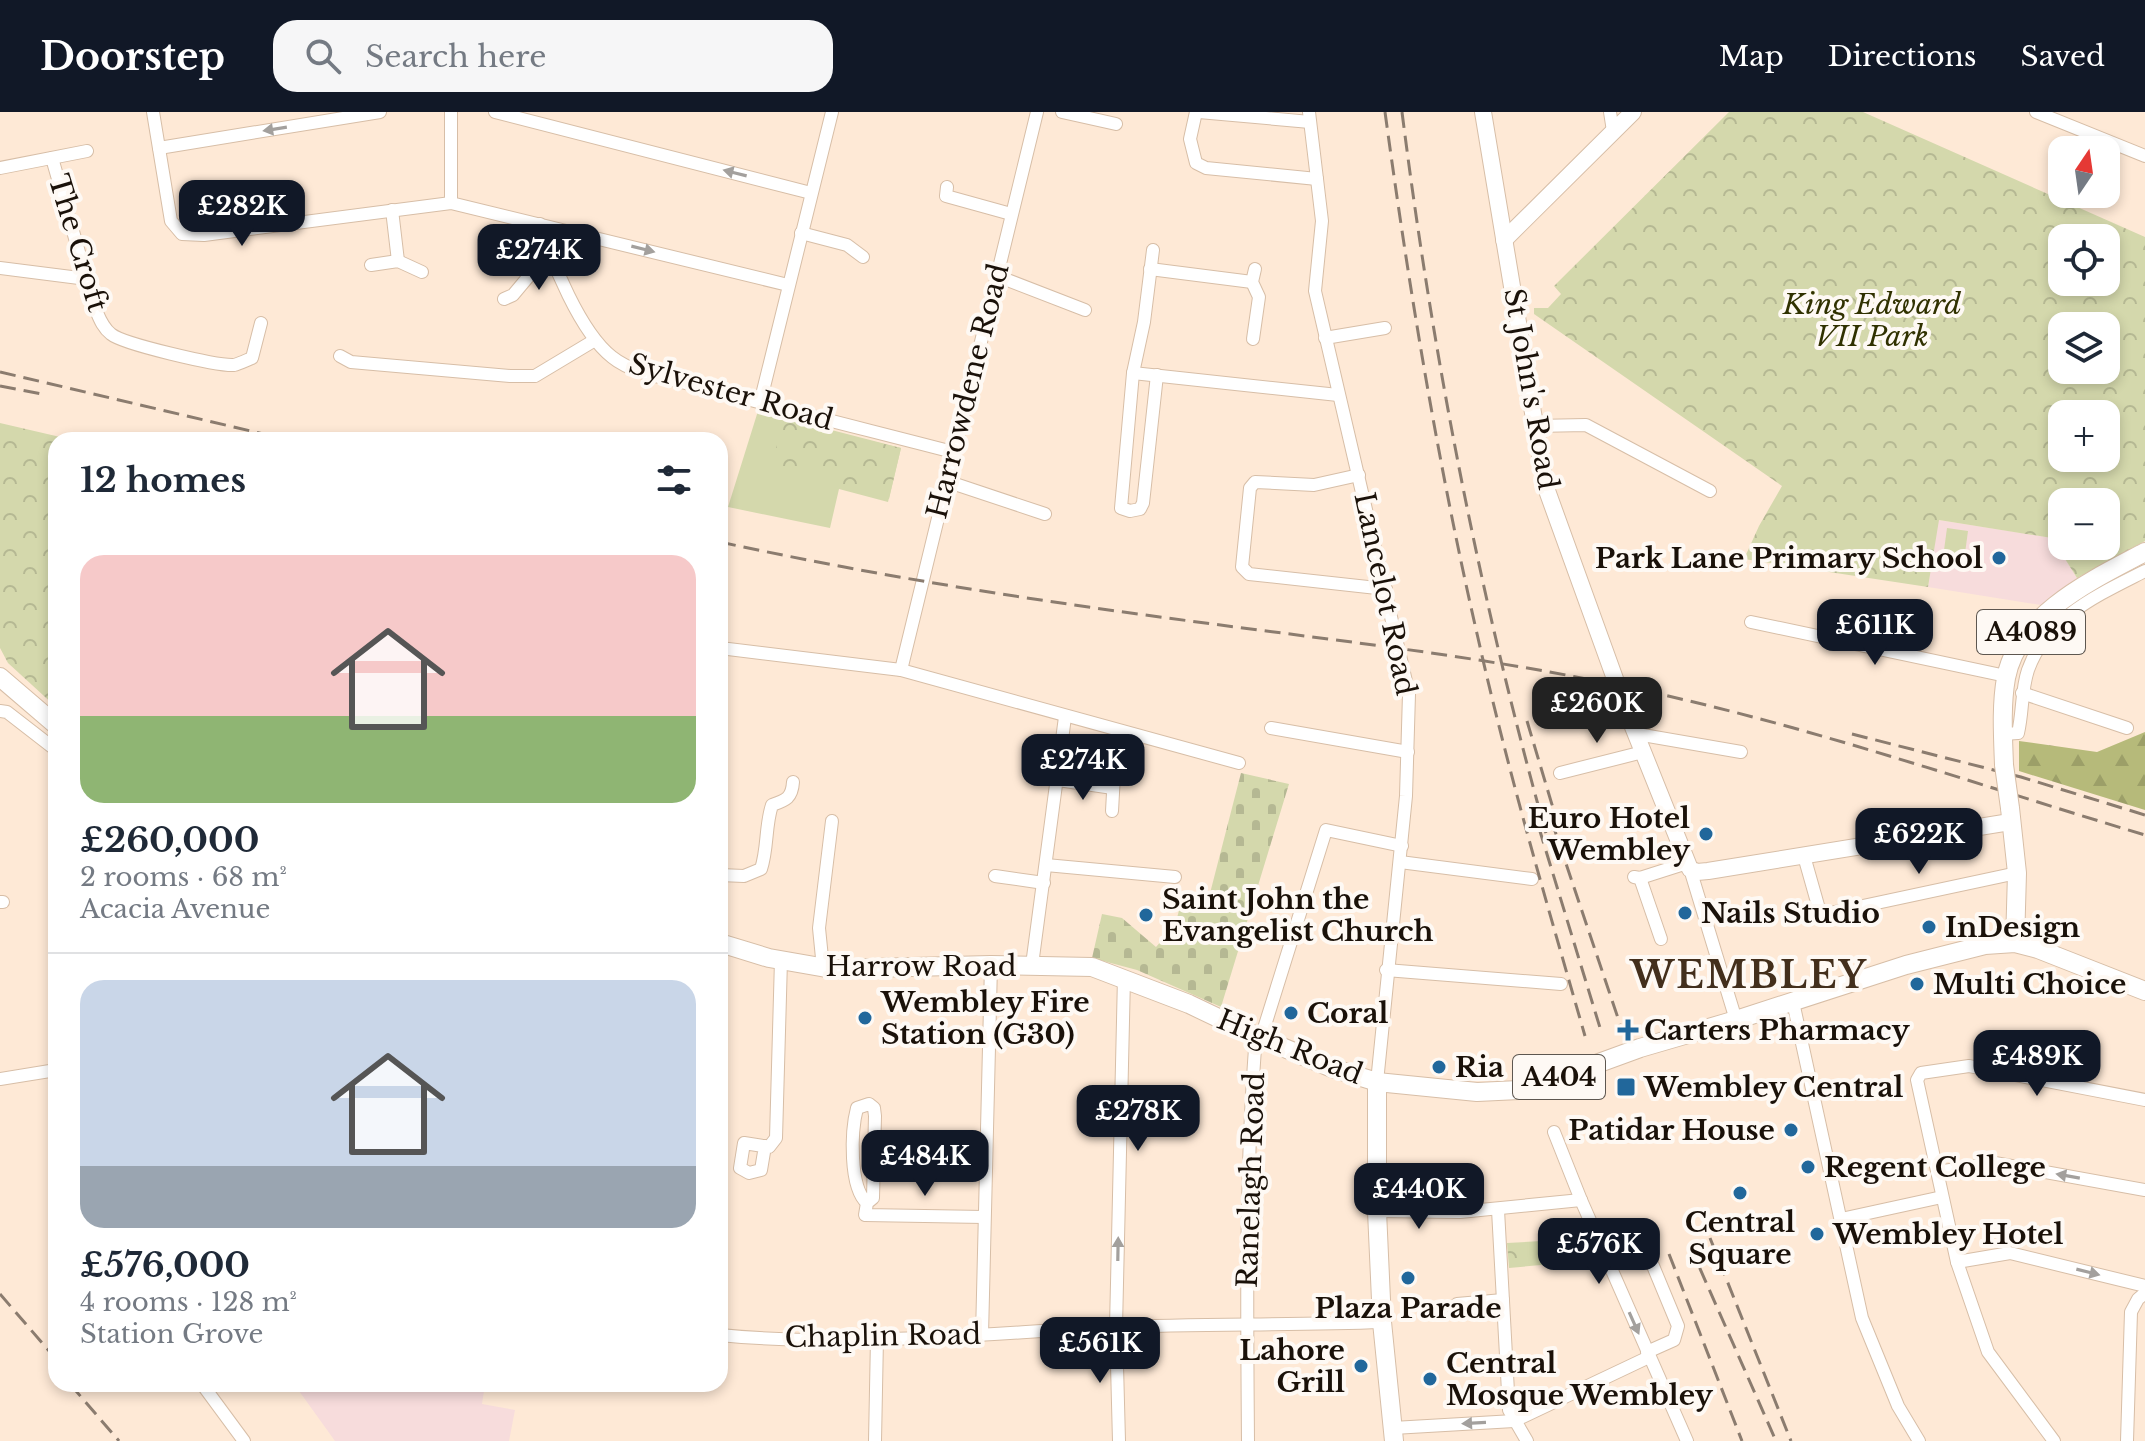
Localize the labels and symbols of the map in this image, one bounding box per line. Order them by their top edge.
one-way arrow [263,123,288,136]
north arrow [2048,136,2120,208]
one-way arrow [722,167,747,179]
street label: The Croft [41,170,116,316]
pin: £282K [186,180,298,248]
pin: £274K [483,224,595,292]
one-way arrow [631,244,656,256]
street label: Harrowdene Road [919,260,1017,522]
street label: St John's Road [1496,286,1566,493]
park label: King Edward VII Park [1782,287,1961,354]
street label: Sylvester Road [625,346,837,438]
street label: Lancelot Road [1346,489,1424,699]
place label: Park Lane Primary School [1595,541,1983,576]
marker: Park Lane Primary School [1990,549,2008,567]
pin: £611K [1819,599,1931,667]
road number: A4089 [1977,610,2085,654]
pin: £260K [1541,677,1653,745]
pin: £274K [1027,734,1139,802]
place label: Euro Hotel Wembley [1528,801,1691,868]
pin: £622K [1863,808,1975,876]
marker: Euro Hotel Wembley [1697,825,1715,843]
place label: Saint John the Evangelist Church [1162,882,1434,949]
place label: Nails Studio [1701,896,1880,931]
marker: Nails Studio [1676,904,1694,922]
marker: Saint John the Evangelist Church [1137,906,1155,924]
place label: InDesign [1945,910,2080,945]
marker: InDesign [1920,918,1938,936]
street label: Harrow Road [825,949,1017,984]
district label: WEMBLEY [1628,953,1868,998]
place label: Multi Choice [1933,967,2126,1002]
marker: Multi Choice [1908,975,1926,993]
place label: Wembley Fire Station (G30) [880,985,1090,1052]
place label: Coral [1307,996,1389,1031]
street label: High Road [1212,1002,1368,1092]
marker: Coral [1282,1004,1300,1022]
marker: Wembley Fire Station (G30) [856,1009,874,1027]
place label: Carters Pharmacy [1644,1013,1910,1048]
marker: Carters Pharmacy [1619,1021,1637,1039]
pin: £489K [1981,1030,2093,1098]
place label: Ria [1455,1050,1504,1085]
road number: A404 [1513,1055,1605,1099]
marker: Ria [1430,1058,1448,1076]
place label: Wembley Central [1643,1070,1904,1105]
street label: Ranelagh Road [1230,1071,1272,1289]
marker: Wembley Central [1615,1076,1637,1098]
pin: £278K [1082,1085,1194,1153]
place label: Patidar House [1568,1113,1775,1148]
marker: Patidar House [1782,1121,1800,1139]
pin: £484K [869,1130,981,1198]
place label: Regent College [1824,1150,2046,1185]
marker: Regent College [1799,1158,1817,1176]
pin: £440K [1363,1163,1475,1231]
one-way arrow [2055,1170,2080,1182]
marker: Central Square [1731,1184,1749,1202]
place label: Central Square [1685,1205,1795,1272]
place label: Wembley Hotel [1832,1217,2063,1252]
pin: £576K [1543,1218,1655,1286]
marker: Wembley Hotel [1808,1225,1826,1243]
one-way arrow [1111,1236,1124,1261]
one-way arrow [2075,1266,2100,1279]
marker: Plaza Parade [1399,1269,1417,1287]
place label: Plaza Parade [1314,1291,1502,1326]
one-way arrow [1628,1311,1641,1335]
street label: Chaplin Road [784,1317,982,1355]
pin: £561K [1044,1317,1156,1385]
place label: Lahore Grill [1239,1333,1345,1400]
place label: Central Mosque Wembley [1446,1346,1714,1413]
marker: Lahore Grill [1352,1357,1370,1375]
marker: Central Mosque Wembley [1421,1370,1439,1388]
one-way arrow [1461,1417,1486,1430]

